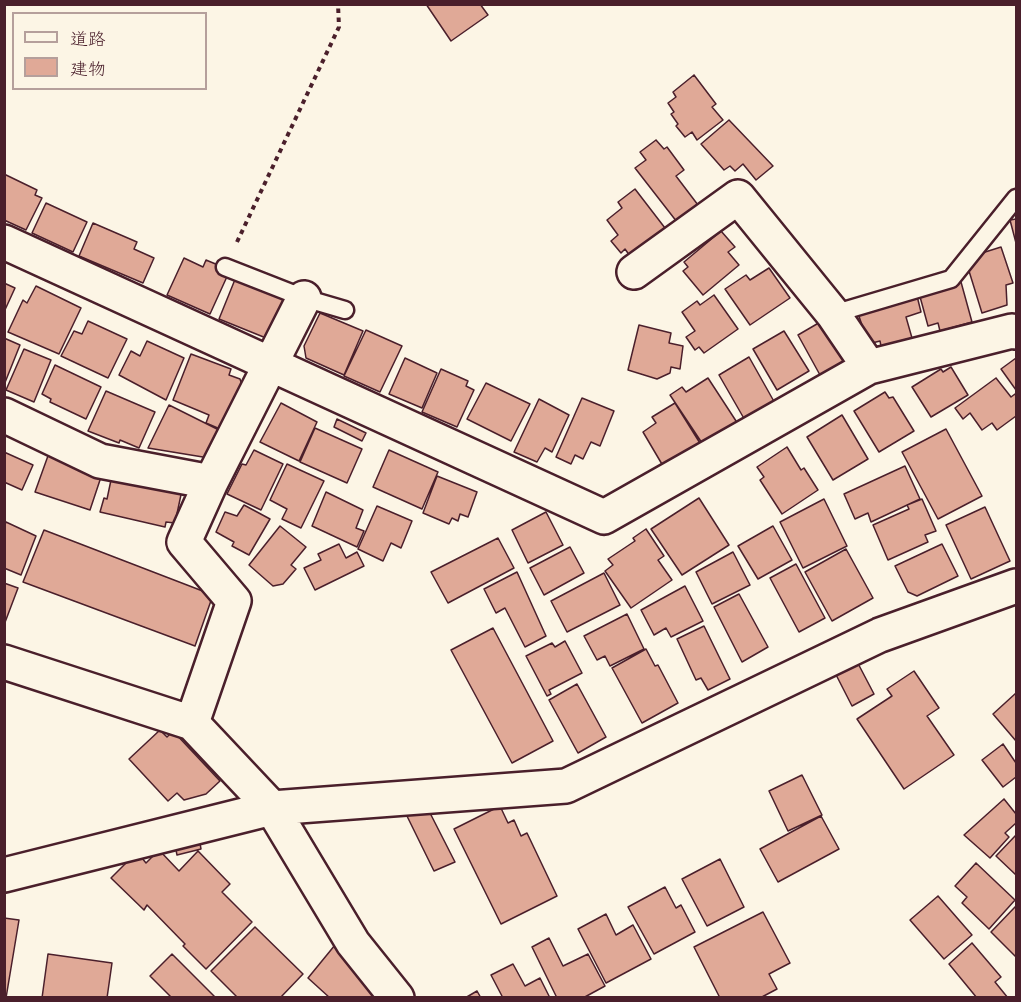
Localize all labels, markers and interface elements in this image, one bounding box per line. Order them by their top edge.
legend [12,12,207,90]
text: 道路 [70,24,106,51]
text: 建物 [70,54,106,81]

